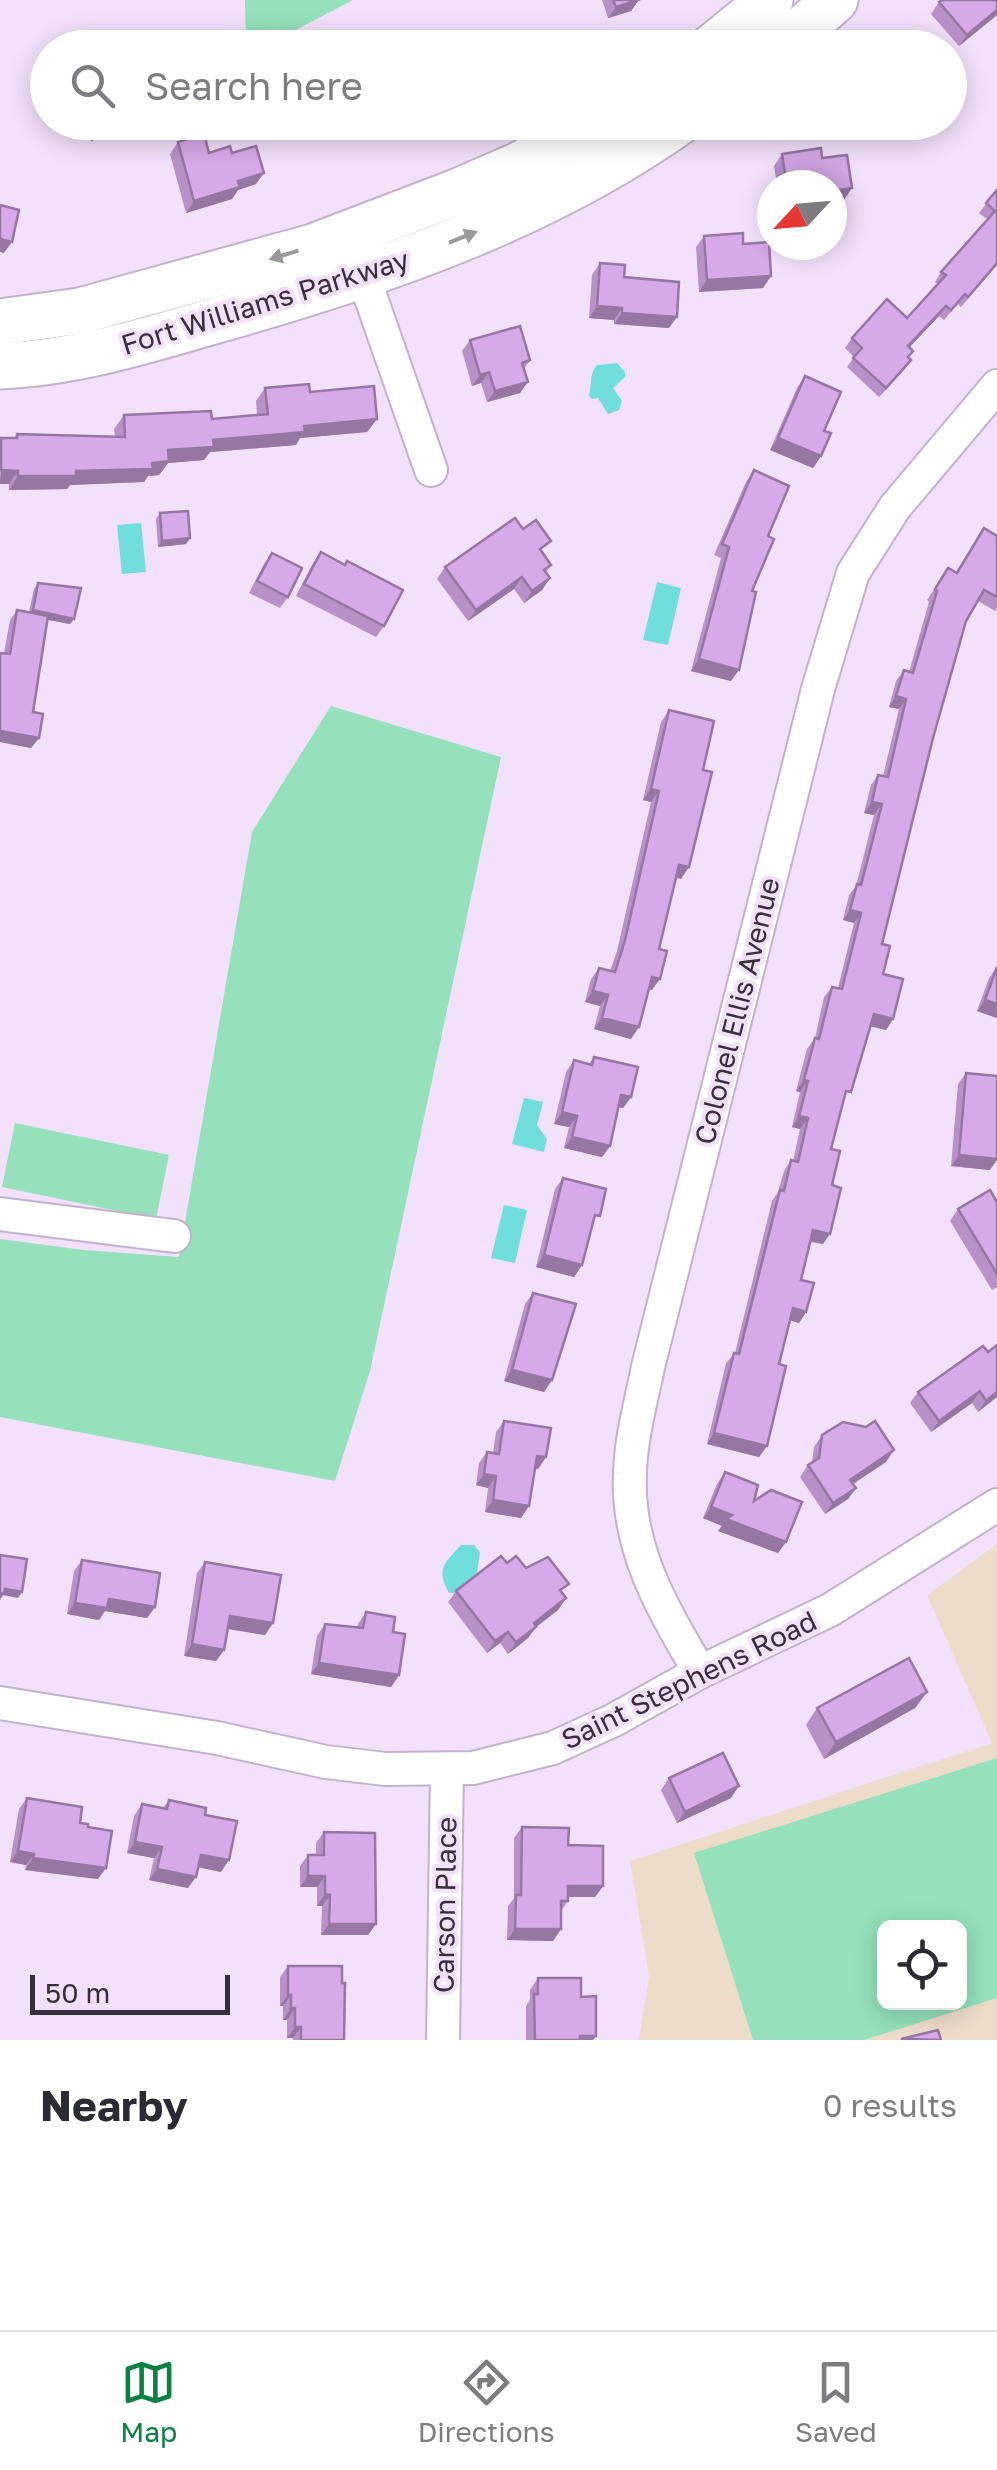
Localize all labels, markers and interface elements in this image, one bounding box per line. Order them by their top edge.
search box [30,30,967,140]
icon: search [65,58,120,113]
text: Search here [145,63,363,108]
north arrow [757,170,847,260]
one-way arrow [448,229,478,245]
street label: Fort Williams Parkway [117,242,413,361]
one-way arrow [269,248,299,263]
street label: Colonel Ellis Avenue [687,874,786,1148]
street label: Saint Stephens Road [556,1603,822,1756]
street label: Carson Place [426,1817,463,1993]
map controls [877,1920,967,2010]
button: locate [877,1920,967,2010]
scale bar [30,1970,230,2014]
text: 50 m [45,1976,110,2009]
text: Nearby [40,2080,188,2130]
text: 0 results [823,2086,957,2124]
tab: Map [120,2355,177,2448]
tab: Directions [418,2355,555,2448]
tab: Saved [795,2355,877,2448]

